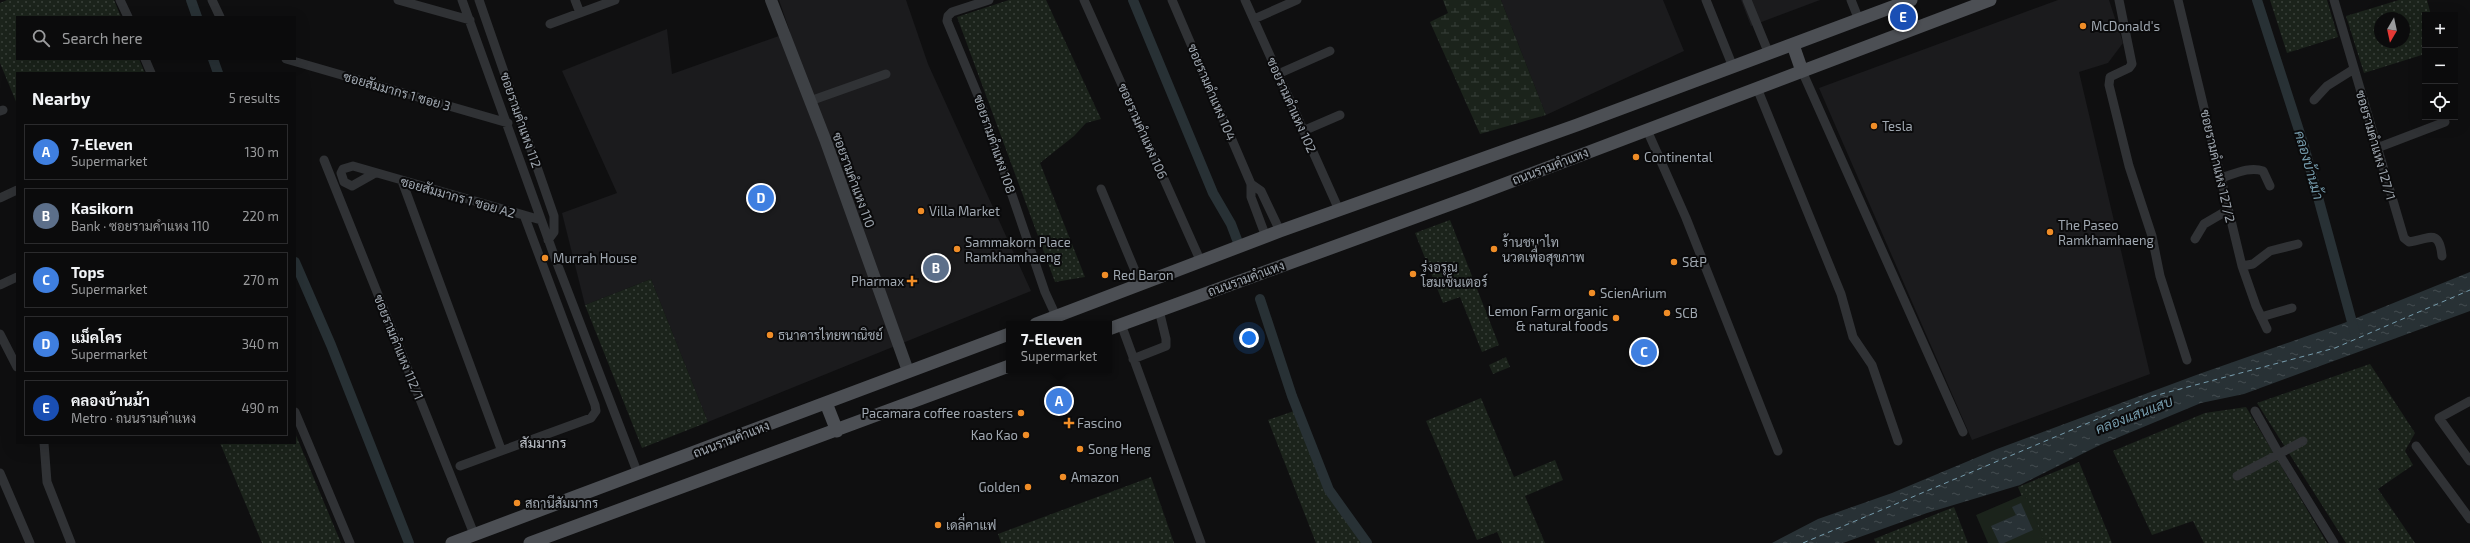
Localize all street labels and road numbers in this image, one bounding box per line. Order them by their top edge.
street label: ซอยรามคําแหง 104 [1184,41,1240,143]
street label: ซอยรามคําแหง 102 [1264,55,1320,155]
street label: ซอยสัมมากร 1 ซอย 3 [342,68,452,114]
street label: ซอยรามคำแหง 112 [497,70,545,170]
street label: ซอยรามคําแหง 106 [1115,81,1171,181]
street label: ซอยรามคำแหง 127/1 [2353,88,2399,202]
street label: ซอยรามคำแหง 108 [971,93,1019,195]
street label: ซอยรามคำแหง 127/2 [2197,108,2239,224]
street label: ซอยรามคำแหง 110 [829,130,879,230]
street label: ถนนรามคำแหง [1510,144,1590,188]
street label: ซอยสัมมากร 1 ซอย A2 [399,173,517,221]
street label: ถนนรามคำแหง [1205,257,1287,299]
street label: ซอยรามคำแหง 112/1 [371,292,427,402]
street label: ถนนรามคำแหง [691,417,771,461]

